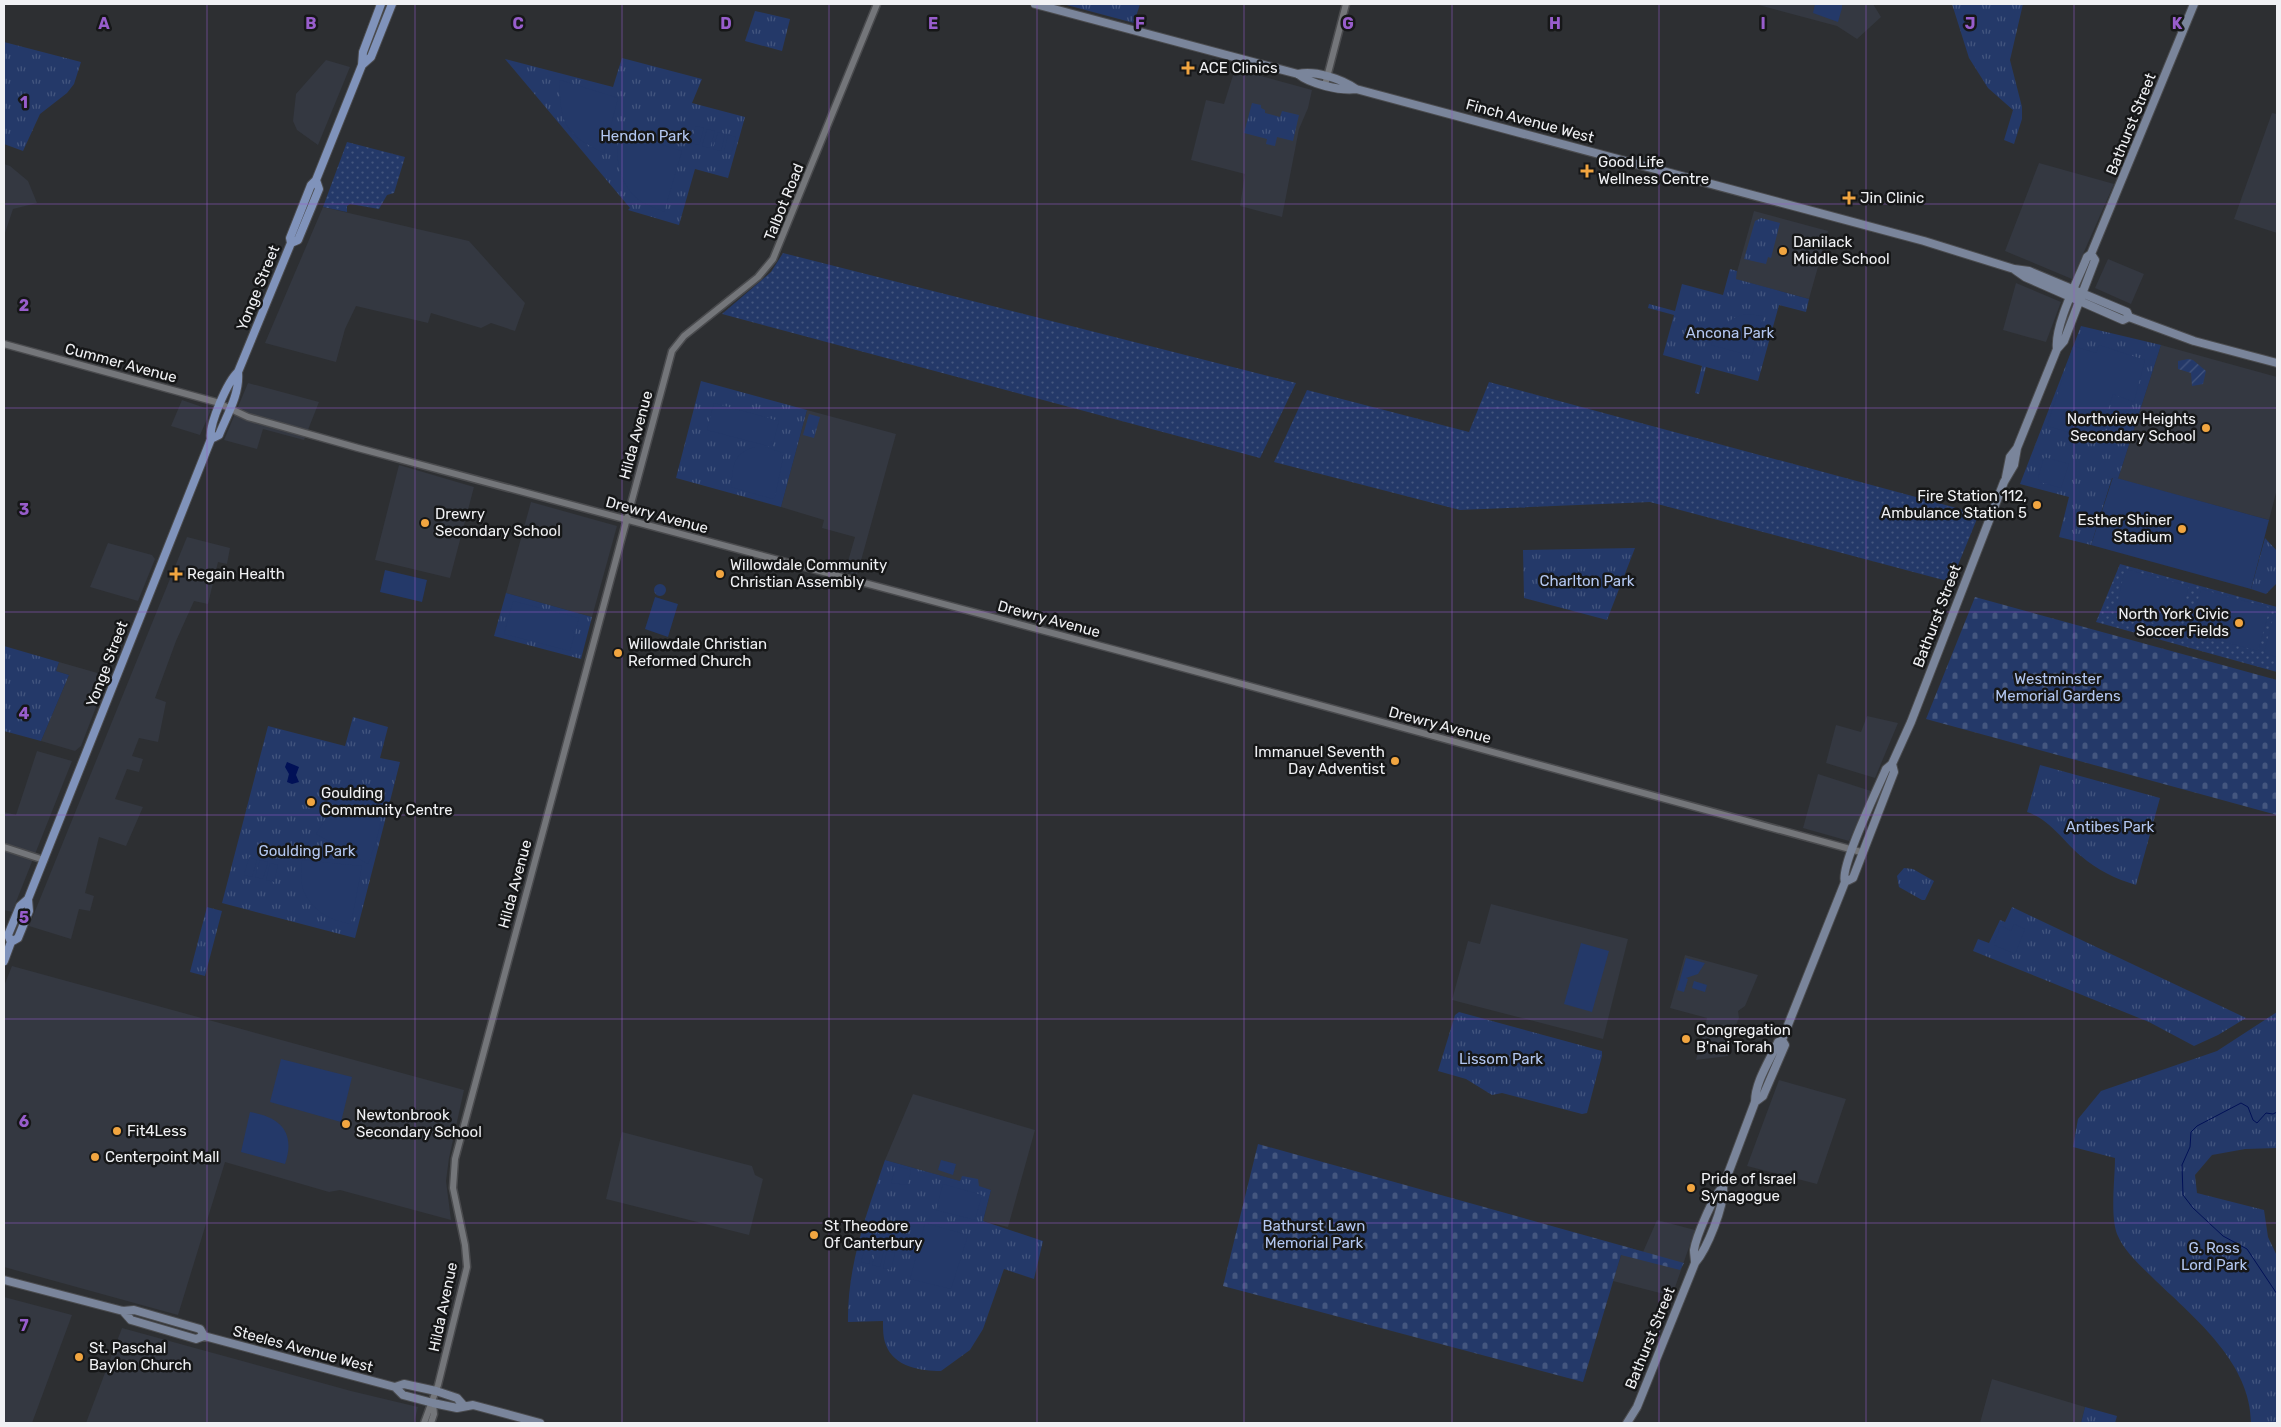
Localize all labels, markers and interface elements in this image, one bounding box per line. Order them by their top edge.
text: A [98,14,110,33]
text: B [305,14,317,33]
text: C [512,14,524,33]
text: D [720,14,732,33]
text: E [928,14,938,33]
text: F [1135,14,1145,33]
text: G [1342,14,1354,33]
text: H [1549,14,1561,33]
text: I [1760,14,1766,33]
text: J [1965,14,1975,33]
text: K [2172,14,2183,33]
place label: ACE Clinics [1199,59,1278,77]
marker: ACE Clinics [1181,61,1195,75]
street label: Bathurst Street [2102,70,2160,178]
text: 1 [20,93,28,112]
street label: Finch Avenue West [1464,95,1596,147]
park label: Hendon Park [600,127,690,145]
place label: Good Life Wellness Centre [1598,153,1709,188]
street label: Talbot Road [760,161,808,243]
marker: Good Life Wellness Centre [1580,164,1594,178]
place label: Jin Clinic [1860,189,1924,207]
marker: Jin Clinic [1842,191,1856,205]
place label: Danilack Middle School [1793,233,1890,268]
street label: Yonge Street [233,243,283,333]
marker: Danilack Middle School [1777,245,1789,257]
text: 2 [19,296,29,315]
park label: Ancona Park [1686,324,1774,342]
street label: Cummer Avenue [63,339,179,387]
street label: Hilda Avenue [616,389,656,481]
place label: Northview Heights Secondary School [2067,410,2196,445]
marker: Northview Heights Secondary School [2200,422,2212,434]
place label: Fire Station 112, Ambulance Station 5 [1881,487,2027,522]
street label: Drewry Avenue [604,493,710,537]
marker: Fire Station 112, Ambulance Station 5 [2031,499,2043,511]
text: 3 [19,500,29,519]
place label: Drewry Secondary School [435,505,561,540]
place label: Esther Shiner Stadium [2078,511,2172,546]
marker: Drewry Secondary School [419,517,431,529]
marker: Esther Shiner Stadium [2176,523,2188,535]
place label: Willowdale Community Christian Assembly [730,556,887,591]
street label: Bathurst Street [1909,562,1965,670]
place label: Regain Health [187,565,285,583]
marker: Regain Health [169,567,183,581]
marker: Willowdale Community Christian Assembly [714,568,726,580]
park label: Charlton Park [1539,572,1635,590]
street label: Drewry Avenue [996,597,1102,641]
place label: North York Civic Soccer Fields [2118,605,2229,640]
marker: North York Civic Soccer Fields [2233,617,2245,629]
street label: Yonge Street [82,618,132,709]
place label: Willowdale Christian Reformed Church [628,635,767,670]
marker: Willowdale Christian Reformed Church [612,647,624,659]
park label: Westminster Memorial Gardens [1995,670,2121,705]
street label: Drewry Avenue [1387,703,1493,747]
text: 4 [19,704,30,723]
place label: Immanuel Seventh Day Adventist [1254,743,1385,778]
marker: Immanuel Seventh Day Adventist [1389,755,1401,767]
place label: Goulding Community Centre [321,784,453,819]
marker: Goulding Community Centre [305,796,317,808]
park label: Antibes Park [2066,818,2154,836]
street label: Hilda Avenue [495,838,535,930]
park label: Goulding Park [259,842,356,860]
text: 5 [19,908,29,927]
place label: Congregation B'nai Torah [1696,1021,1791,1056]
marker: Congregation B'nai Torah [1680,1033,1692,1045]
park label: Lissom Park [1459,1050,1543,1068]
place label: Newtonbrook Secondary School [356,1106,482,1141]
text: 6 [19,1112,29,1131]
marker: Newtonbrook Secondary School [340,1118,352,1130]
place label: Fit4Less [127,1122,187,1140]
marker: Fit4Less [111,1125,123,1137]
place label: Centerpoint Mall [105,1148,220,1166]
marker: Centerpoint Mall [89,1151,101,1163]
place label: Pride of Israel Synagogue [1701,1170,1796,1205]
marker: Pride of Israel Synagogue [1685,1182,1697,1194]
place label: St Theodore Of Canterbury [824,1217,922,1252]
park label: Bathurst Lawn Memorial Park [1263,1217,1365,1252]
marker: St Theodore Of Canterbury [808,1229,820,1241]
park label: G. Ross Lord Park [2181,1239,2247,1274]
street label: Hilda Avenue [425,1261,461,1353]
street label: Bathurst Street [1621,1284,1679,1392]
text: 7 [19,1316,29,1335]
street label: Steeles Avenue West [231,1322,375,1376]
place label: St. Paschal Baylon Church [89,1339,192,1374]
marker: St. Paschal Baylon Church [73,1351,85,1363]

